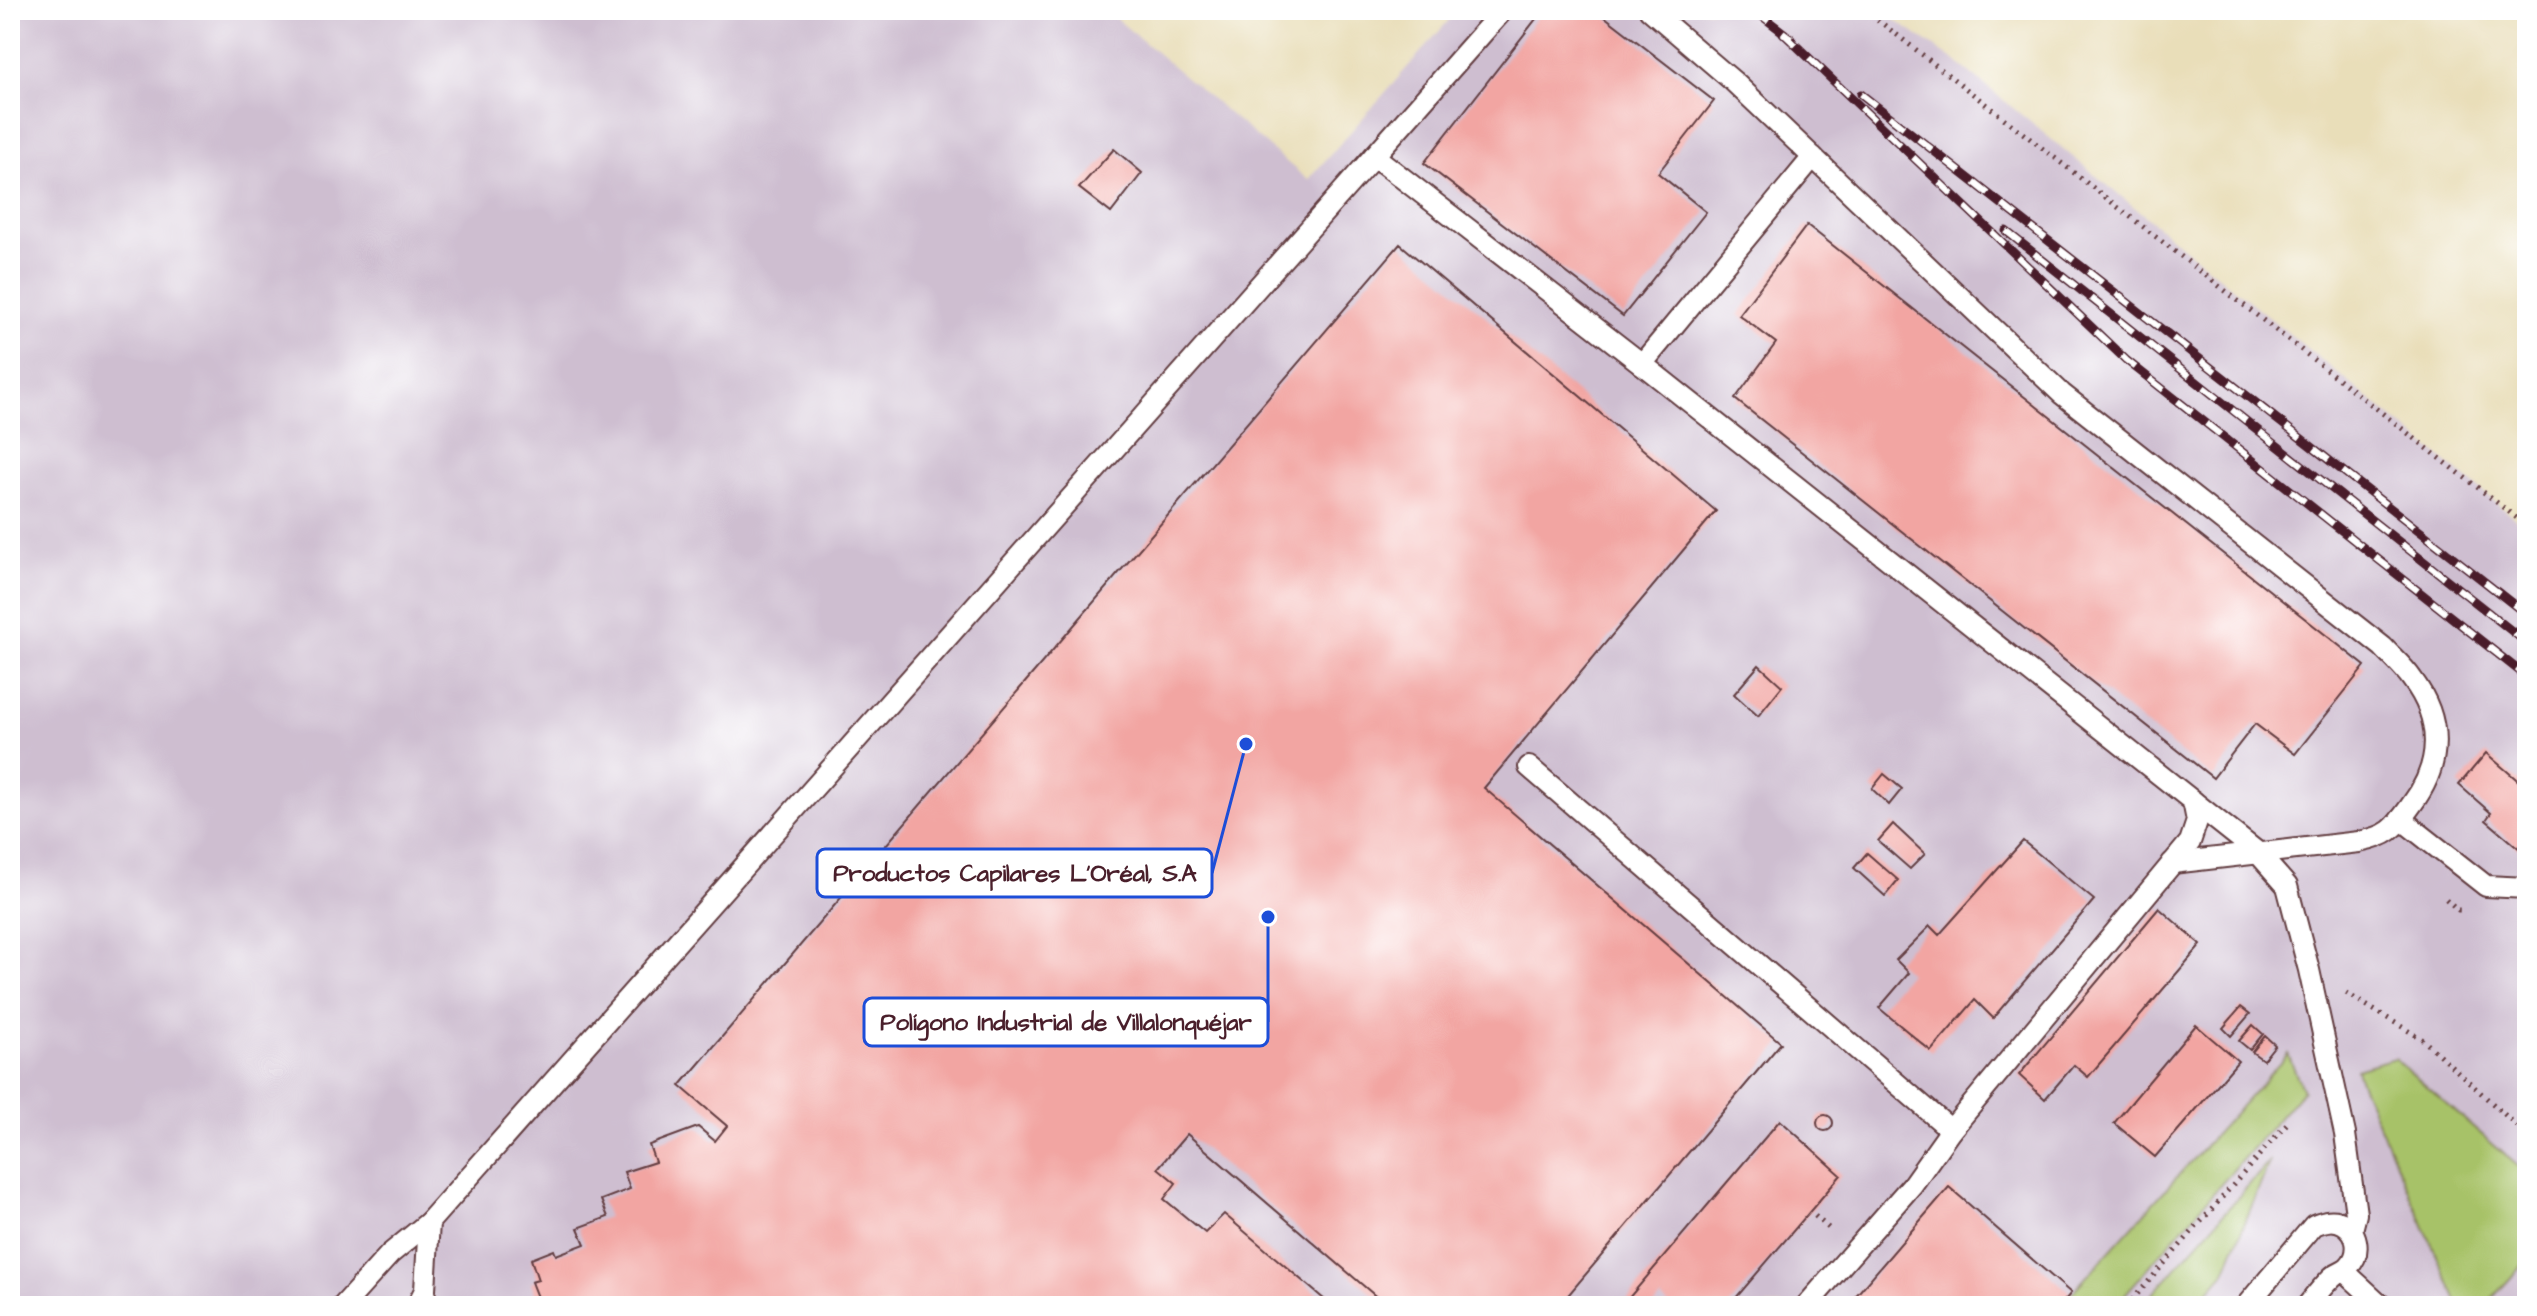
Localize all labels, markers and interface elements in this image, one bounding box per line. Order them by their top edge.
callout: Productos Capilares L'Oréal, S.A [817,849,1212,897]
text: Productos Capilares L'Oréal, S.A [833,857,1197,891]
callout: Polígono Industrial de Villalonquéjar [864,998,1268,1046]
text: Polígono Industrial de Villalonquéjar [880,1006,1252,1041]

